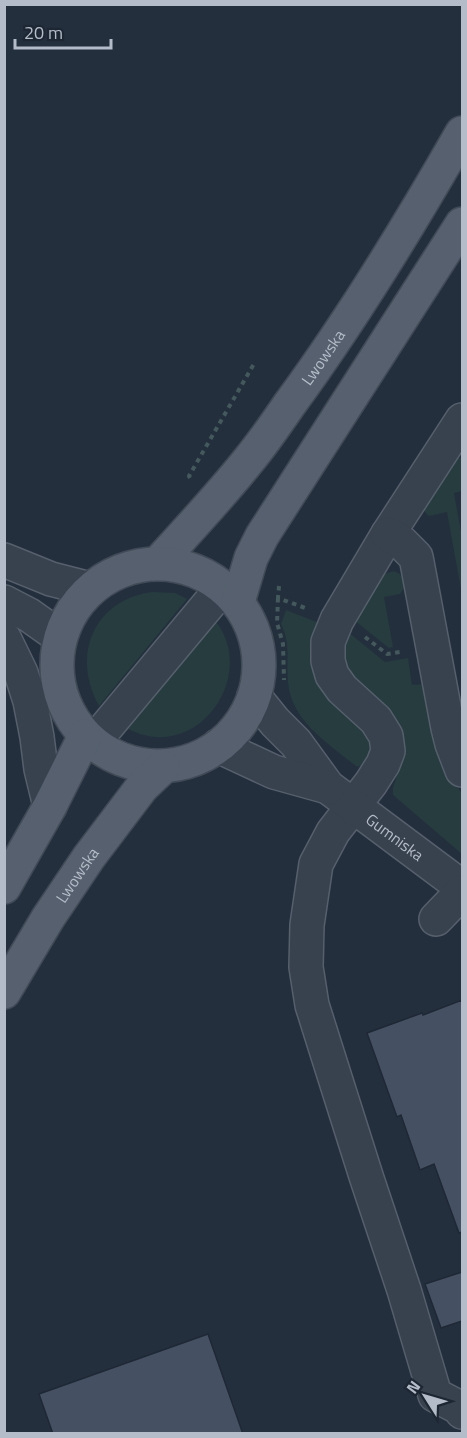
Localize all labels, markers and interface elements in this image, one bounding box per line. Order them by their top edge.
scale bar [15,12,111,50]
text: 20 m [24,19,63,46]
street label: Lwowska [295,325,351,390]
street label: Gumniska [361,807,429,867]
street label: Lwowska [49,842,105,908]
north arrow [395,1366,455,1426]
text: N [400,1375,426,1399]

